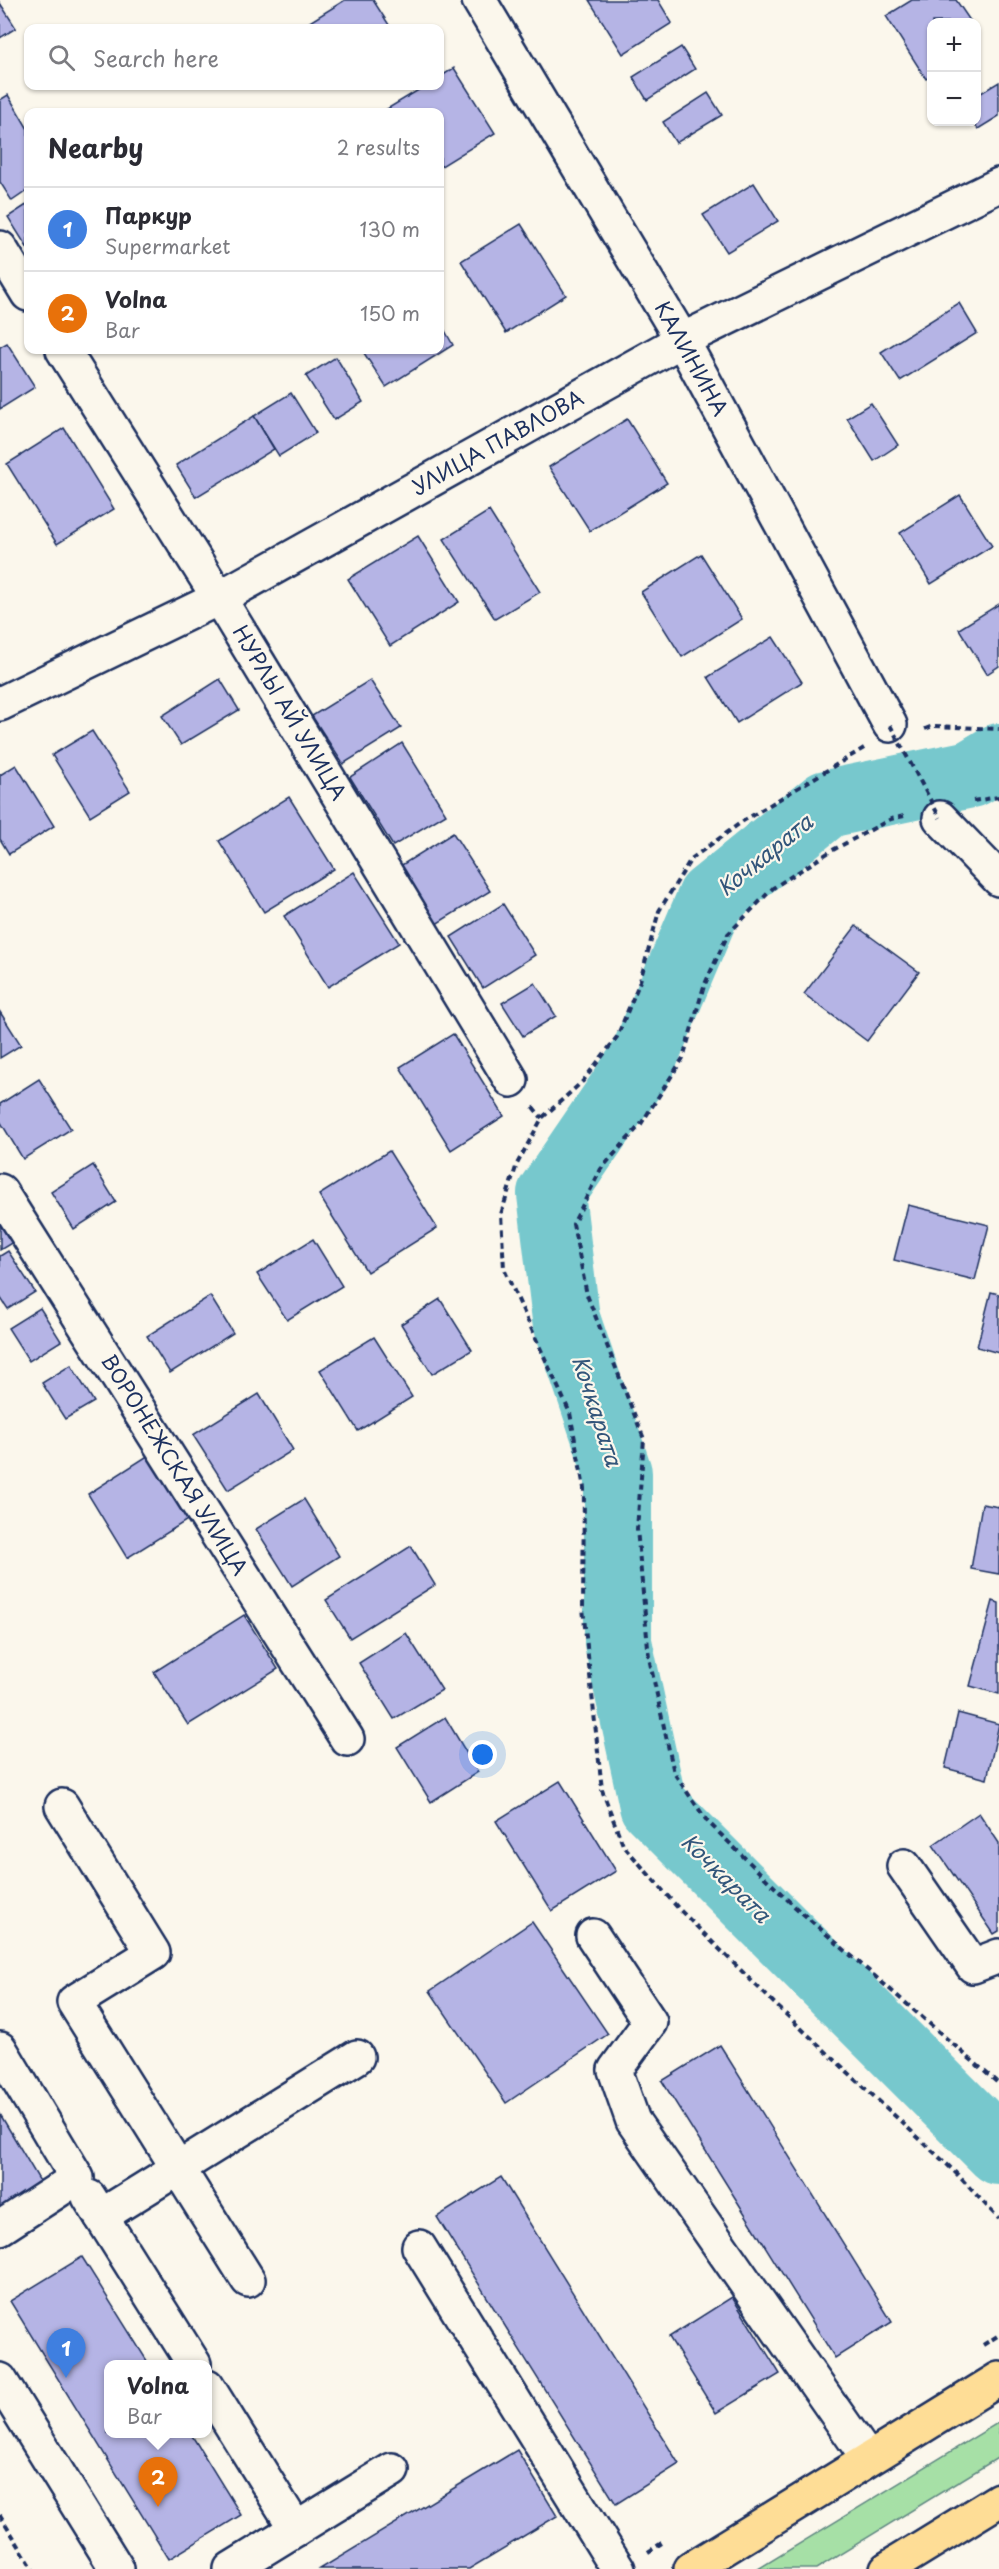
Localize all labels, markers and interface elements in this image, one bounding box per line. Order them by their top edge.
map controls [927,18,981,126]
button: + [927,18,981,72]
search box [24,24,444,90]
icon: search [45,41,78,74]
text: Search here [93,41,219,74]
button: − [927,72,981,126]
text: Nearby [48,128,143,167]
text: 2 results [337,132,420,162]
text: Паркур [105,198,192,231]
text: 1 [63,214,72,244]
text: 130 m [360,214,420,244]
text: Supermarket [105,231,231,261]
text: Volna [105,282,167,315]
street label: КАЛИНИНА [648,295,738,421]
text: 2 [60,298,75,328]
text: 150 m [360,298,420,328]
text: Bar [105,315,140,345]
street label: УЛИЦА ПАВЛОВА [405,381,589,502]
street label: НУРЛЫ АЙ УЛИЦА [226,618,356,806]
water label: Кочкарата [709,804,820,903]
street label: ВОРОНЕЖСКАЯ УЛИЦА [94,1347,257,1581]
water label: Кочкарата [565,1351,632,1471]
your location [468,1740,497,1769]
water label: Кочкарата [675,1825,780,1930]
pin: 1 [46,2328,86,2378]
popup [104,2360,212,2438]
text: Volna [127,2368,189,2401]
text: Bar [127,2401,162,2431]
pin: 2 [138,2458,178,2507]

